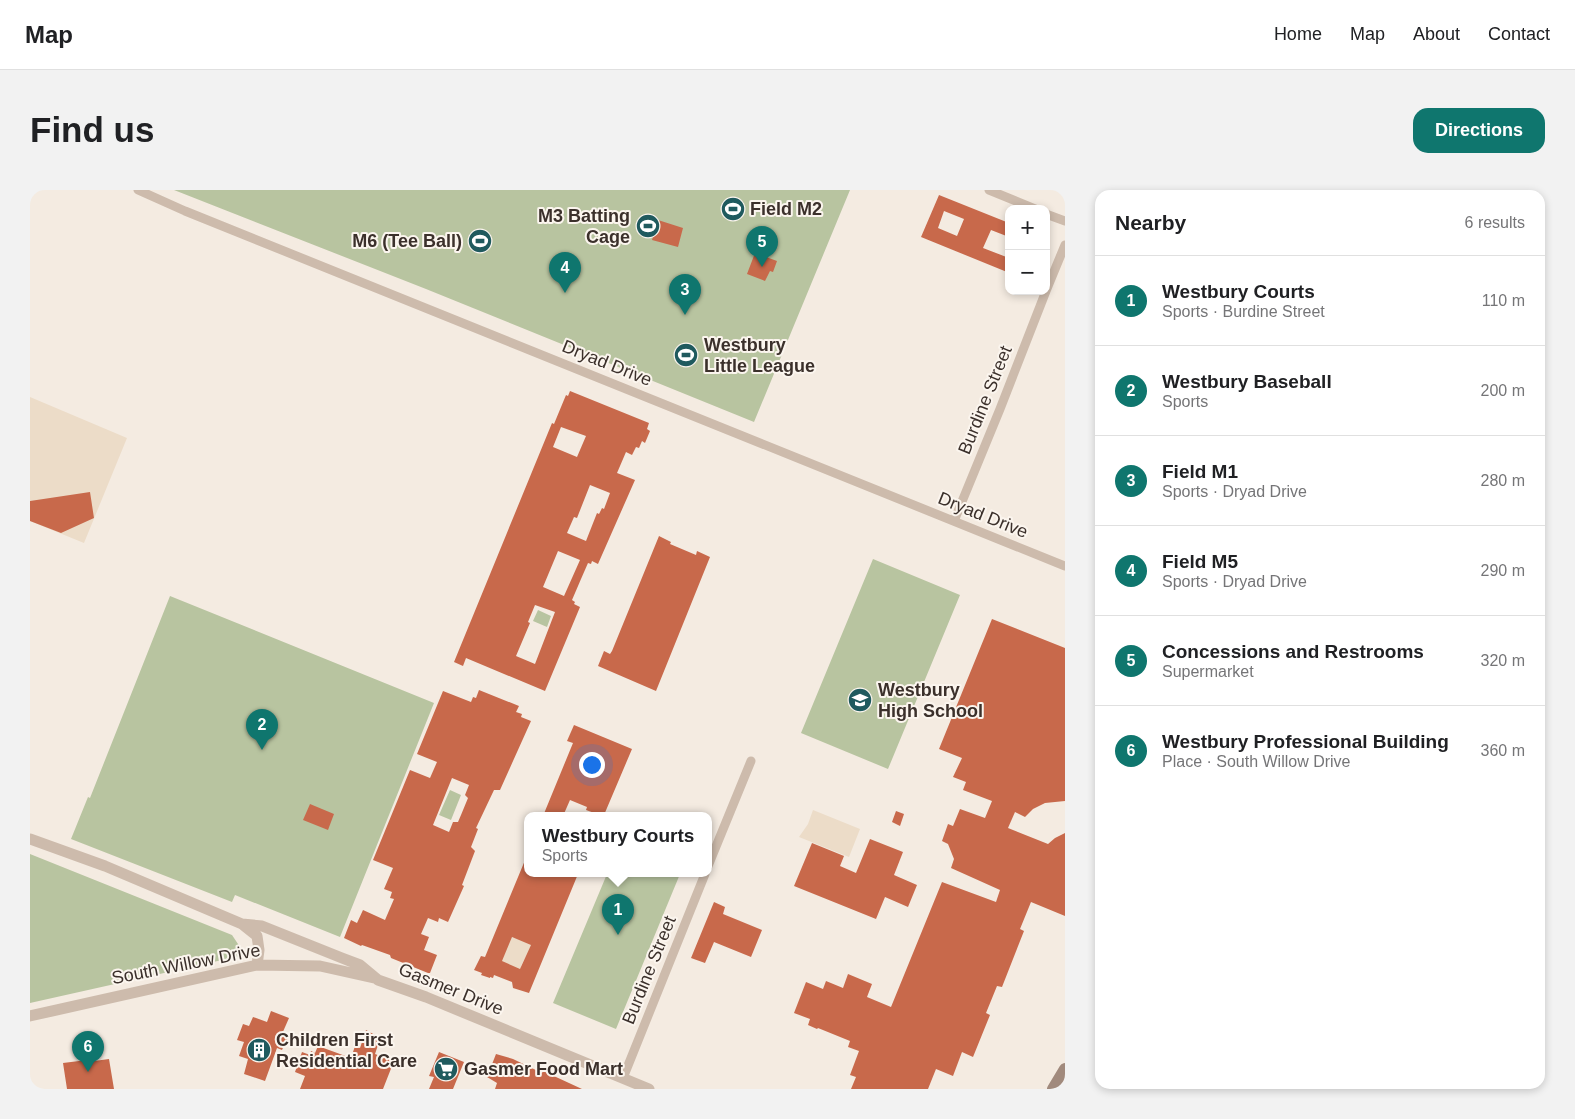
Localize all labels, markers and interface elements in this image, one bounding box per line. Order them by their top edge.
text: Map [25,21,73,48]
text: Home [1274,24,1322,44]
text: Map [1350,24,1385,44]
text: About [1413,24,1460,44]
text: Contact [1488,24,1550,44]
button: Directions [1413,108,1545,153]
text: Find us [30,110,154,149]
sports icon: Field M2 [720,196,746,222]
place label: Field M2 [750,199,822,219]
map controls [1005,205,1050,295]
button: + [1005,205,1050,250]
place label: M3 Batting Cage [538,206,630,247]
text: Nearby [1115,211,1186,234]
sports icon: M3 Batting Cage [635,213,661,239]
text: 6 results [1465,214,1525,231]
pin: 5 [746,226,778,267]
sports icon: M6 (Tee Ball) [467,228,493,254]
place label: M6 (Tee Ball) [352,231,462,251]
button: − [1005,250,1050,295]
pin: 4 [549,252,581,293]
pin: 3 [669,274,701,315]
text: Westbury Courts [1162,281,1315,302]
text: 1 [1127,292,1135,309]
text: 110 m [1482,292,1525,309]
text: Sports · Burdine Street [1162,303,1325,320]
place label: Westbury Little League [704,335,815,376]
street label: Dryad Drive [559,336,655,390]
sports icon: Westbury Little League [673,342,699,368]
street label: Burdine Street [954,343,1016,457]
text: Westbury Baseball [1162,371,1332,392]
text: 2 [1127,382,1135,399]
text: 200 m [1481,382,1525,399]
text: Sports [1162,393,1208,410]
text: Field M1 [1162,461,1238,482]
text: 3 [1127,472,1135,489]
text: 280 m [1481,472,1525,489]
text: Sports · Dryad Drive [1162,483,1307,500]
street label: Dryad Drive [935,488,1031,542]
text: Field M5 [1162,551,1238,572]
text: 4 [1127,562,1135,579]
text: 290 m [1481,562,1525,579]
text: Sports · Dryad Drive [1162,573,1307,590]
text: Concessions and Restrooms [1162,641,1424,662]
text: 5 [1127,652,1135,669]
text: 320 m [1481,652,1525,669]
text: Supermarket [1162,663,1254,680]
place label: Westbury High School [878,680,983,721]
school or university icon: Westbury High School [847,687,873,713]
pin: 2 [246,709,278,750]
text: Westbury Professional Building [1162,731,1449,752]
text: 6 [1127,742,1135,759]
text: 360 m [1481,742,1525,759]
your location [579,752,605,778]
text: Place · South Willow Drive [1162,753,1351,770]
popup [524,812,712,877]
text: Westbury Courts [542,825,694,846]
text: Sports [542,847,588,864]
pin: 1 [602,894,634,935]
street label: Burdine Street [618,913,680,1027]
street label: South Willow Drive [110,940,262,988]
street label: Gasmer Drive [396,959,506,1019]
place label: Children First Residential Care [276,1030,417,1071]
pin: 6 [72,1031,104,1072]
building icon: Children First Residential Care [246,1037,272,1063]
supermarket icon: Gasmer Food Mart [433,1056,459,1082]
place label: Gasmer Food Mart [464,1059,623,1079]

